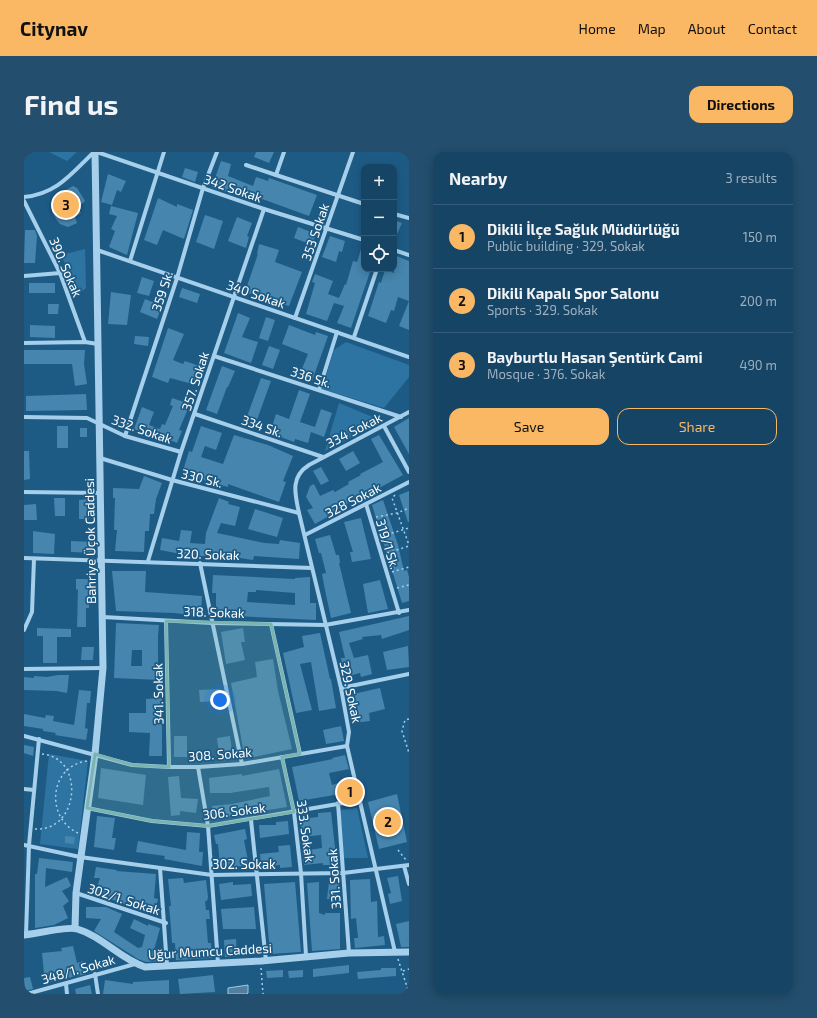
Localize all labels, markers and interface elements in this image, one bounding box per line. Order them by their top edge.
text: Citynav [20,17,88,40]
text: Home [579,20,616,37]
text: Map [638,20,666,37]
text: About [688,20,726,37]
text: Contact [748,20,797,37]
button: Directions [689,86,793,123]
text: Find us [24,87,118,121]
map controls [361,164,397,272]
button: + [361,164,397,200]
text: Nearby [449,168,507,188]
text: 3 results [726,170,777,186]
street label: 342 Sokak [202,171,265,206]
pin: 3 [53,190,79,220]
button: − [361,200,397,236]
street label: 353 Sokak [298,201,332,263]
text: Dikili İlçe Sağlık Müdürlüğü [487,220,680,238]
text: 1 [459,229,465,245]
text: 150 m [743,229,777,245]
street label: 390. Sokak [46,235,86,300]
button: locate [361,236,397,272]
text: Public building · 329. Sokak [487,238,645,254]
street label: 359 Sk. [148,269,176,313]
street label: 340 Sokak [225,277,288,312]
text: Dikili Kapalı Spor Salonu [487,284,659,302]
text: 2 [458,293,466,309]
text: 200 m [740,293,777,309]
text: Sports · 329. Sokak [487,302,598,318]
text: Bayburtlu Hasan Şentürk Cami [487,348,703,366]
street label: 357. Sokak [178,349,212,413]
text: 3 [458,357,466,373]
text: 490 m [739,357,777,373]
street label: 336 Sk. [289,363,333,391]
text: Mosque · 376. Sokak [487,366,605,382]
button: Save [449,408,609,445]
button: Share [617,408,777,445]
street label: 334 Sokak [323,409,385,451]
street label: 332. Sokak [110,411,175,447]
street label: 334 Sk. [239,412,285,440]
street label: 330 Sk. [180,465,224,491]
street label: Bahriye Üçok Caddesi [81,478,100,604]
street label: 328 Sokak [322,479,384,521]
street label: 319/1 Sk. [373,517,403,571]
street label: 320. Sokak [176,545,240,563]
street label: 318. Sokak [183,603,245,621]
street label: 329. Sokak [337,660,365,725]
street label: 341. Sokak [149,663,167,725]
your location [210,690,230,710]
street label: 308. Sokak [188,744,253,764]
pin: 1 [337,777,363,807]
street label: 306. Sokak [202,799,267,823]
street label: 333. Sokak [294,799,318,863]
pin: 2 [375,807,401,837]
street label: 331. Sokak [324,848,344,910]
street label: 302. Sokak [212,856,276,872]
street label: 302/1. Sokak [86,880,163,918]
street label: Uğur Mumcu Caddesi [148,940,272,962]
street label: 348/1. Sokak [39,951,117,987]

